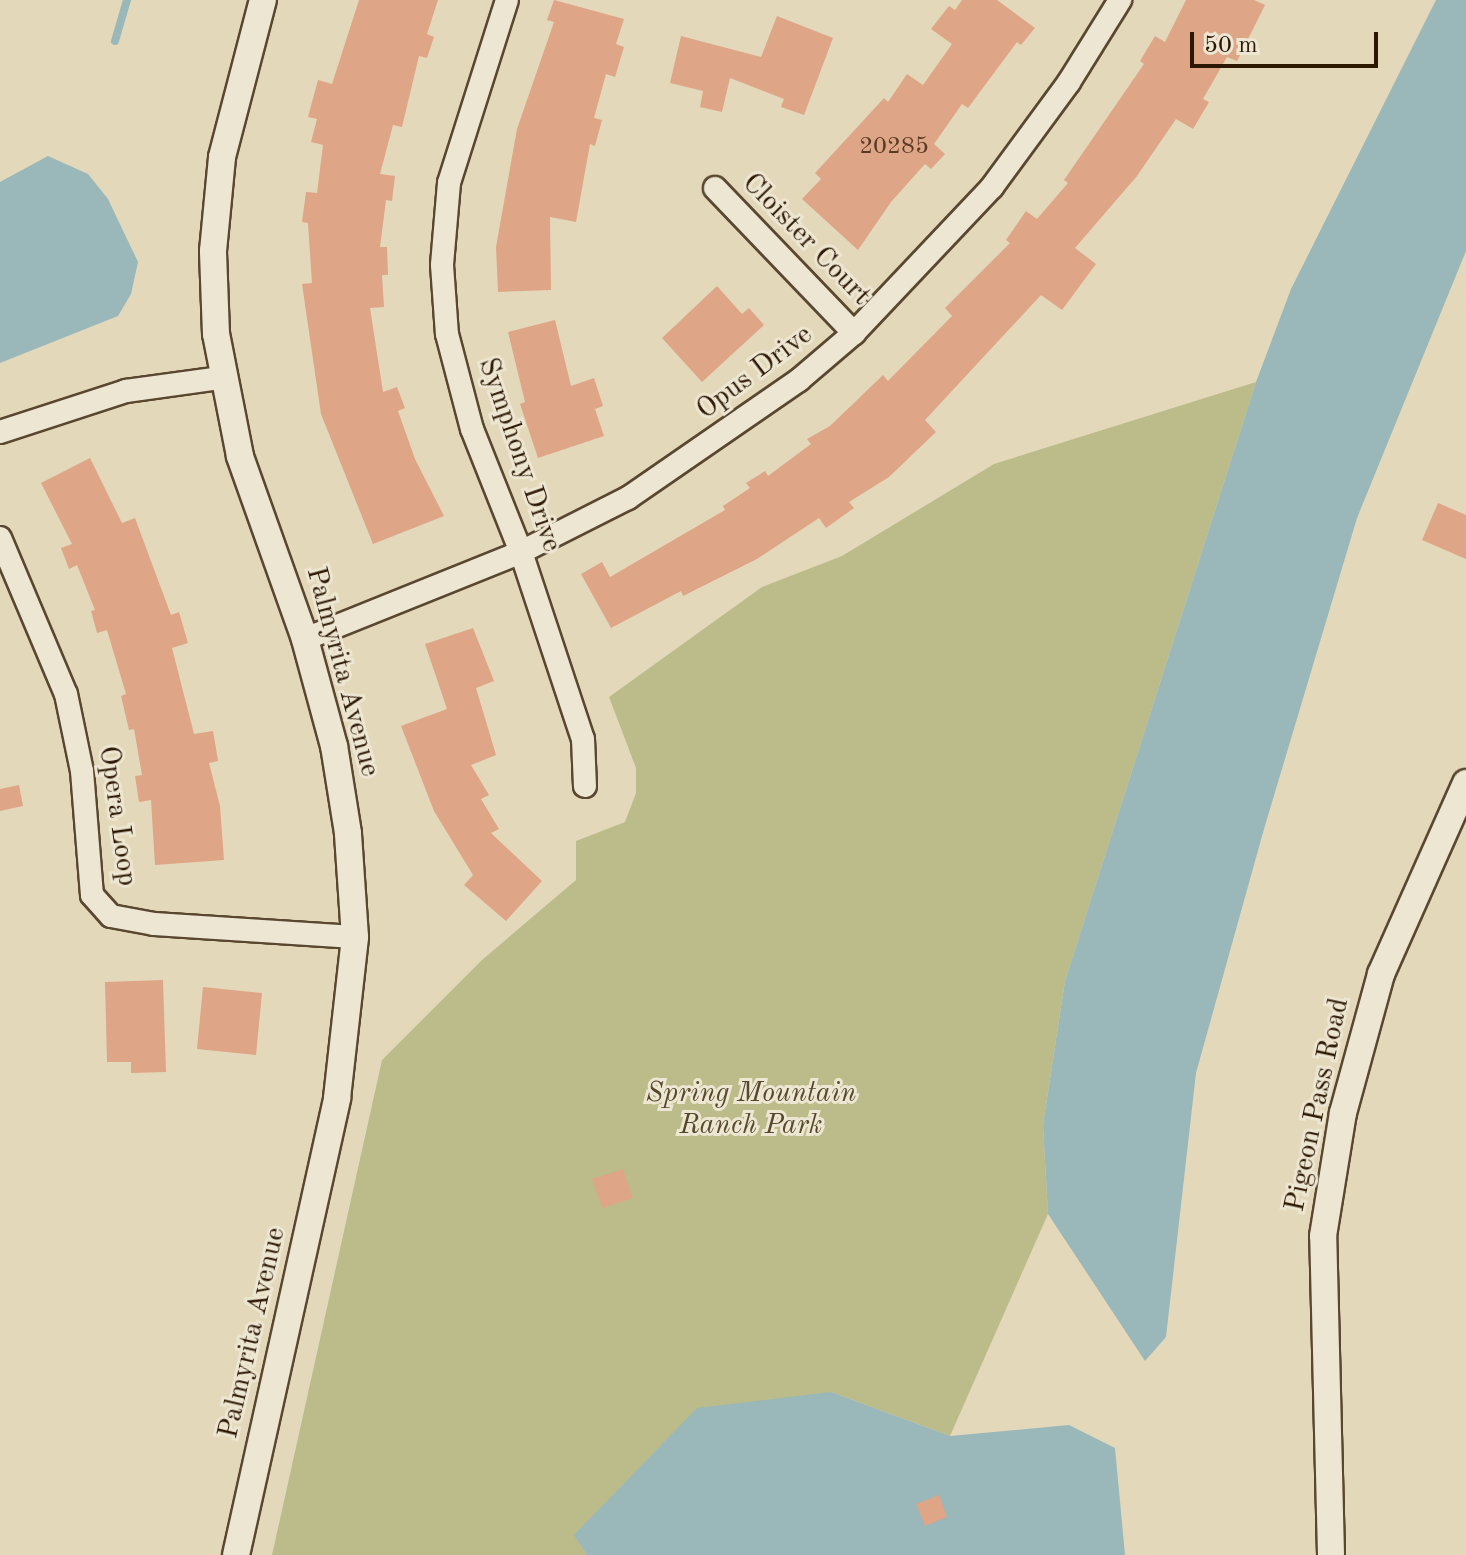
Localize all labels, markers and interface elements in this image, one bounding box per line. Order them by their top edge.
scale bar [1194,16,1382,66]
text: 50 m [1204,34,1258,58]
house number: 20285 [859,134,929,162]
street label: Cloister Court [735,167,877,313]
street label: Opus Drive [690,319,820,427]
street label: Symphony Drive [470,354,568,556]
street label: Palmyrita Avenue [298,563,386,781]
street label: Opera Loop [91,744,143,888]
street label: Pigeon Pass Road [1279,995,1357,1215]
park label: Spring Mountain Ranch Park [646,1077,856,1143]
street label: Palmyrita Avenue [212,1224,294,1442]

